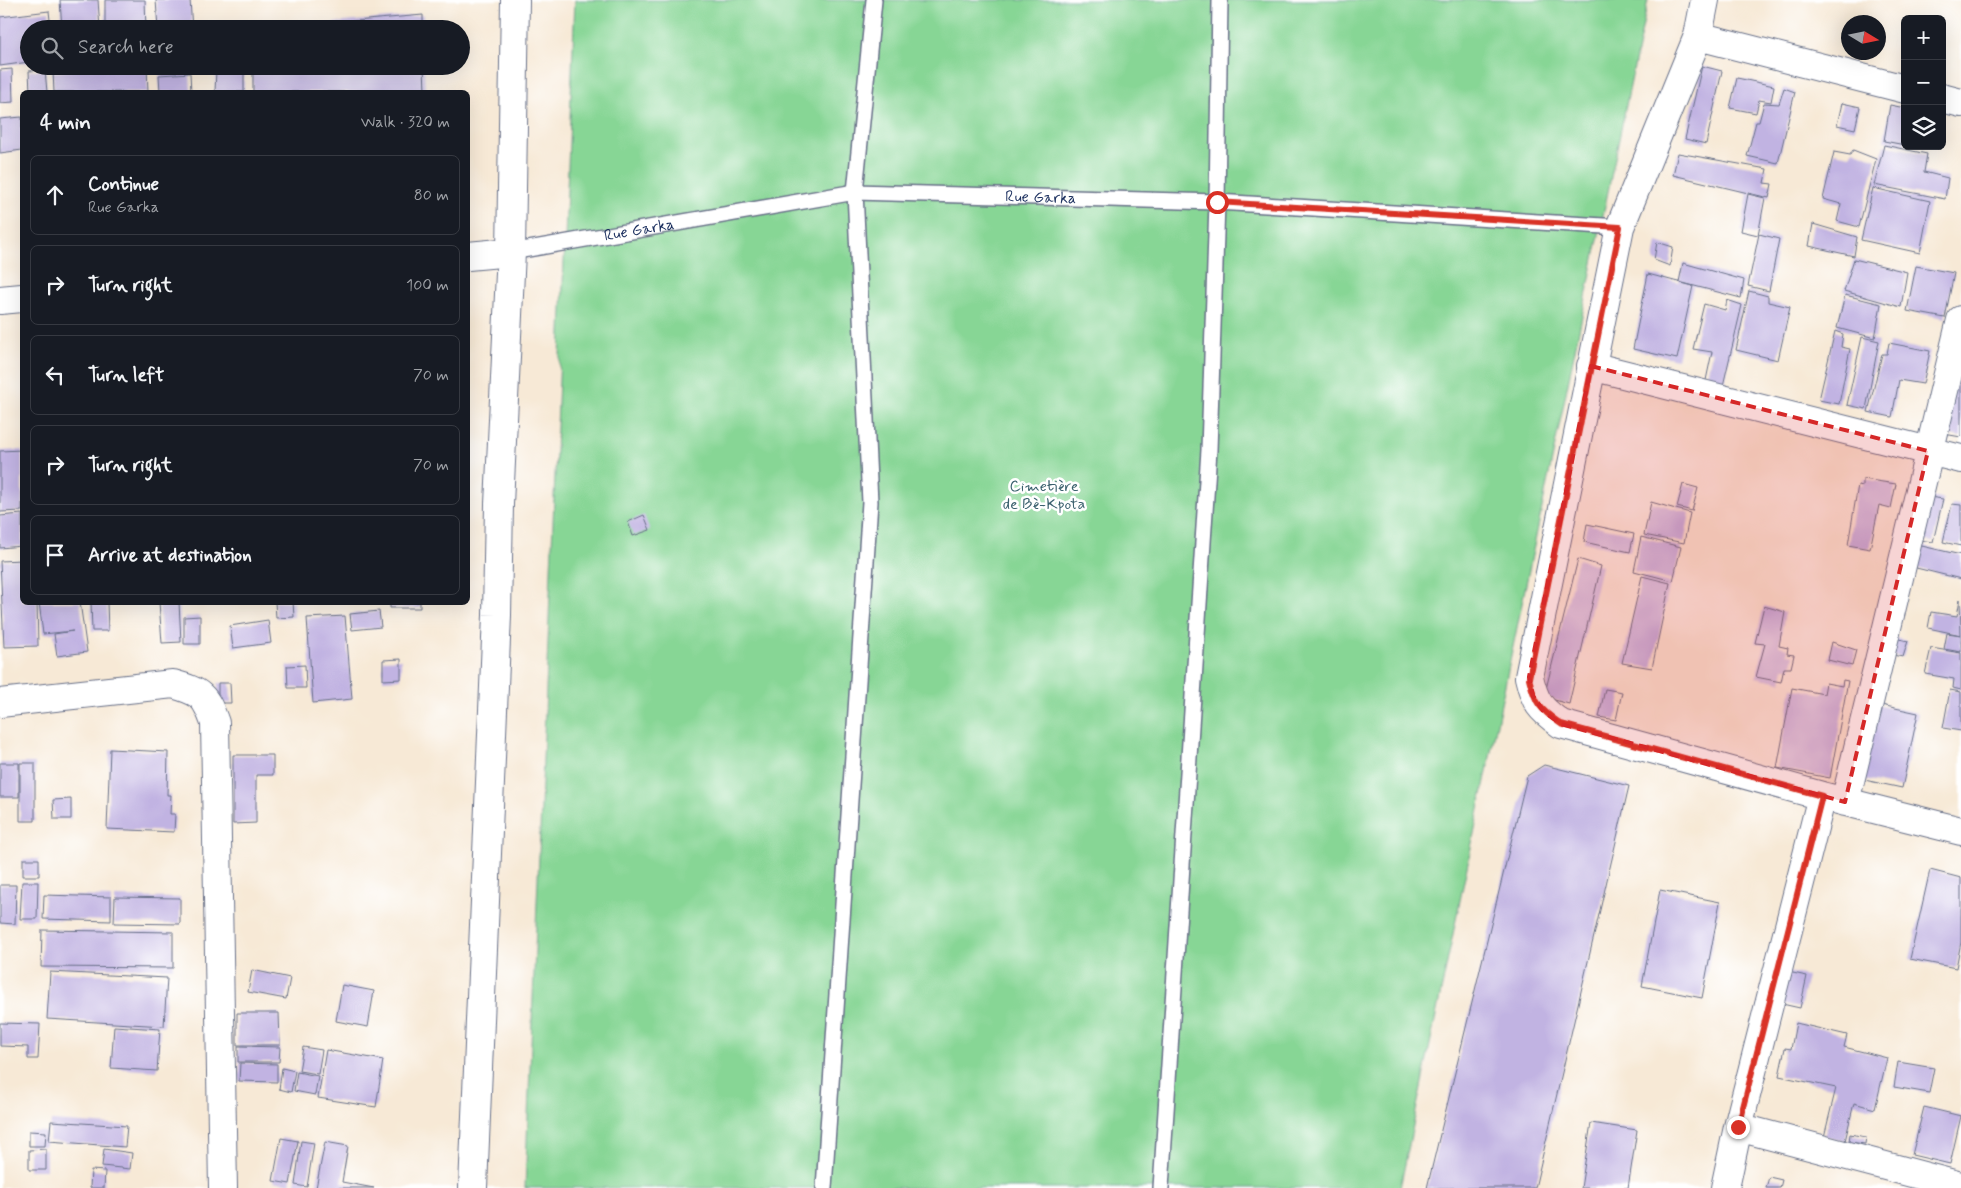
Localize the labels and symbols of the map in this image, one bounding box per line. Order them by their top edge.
north arrow [1841,15,1886,60]
street label: Rue Garka [1005,186,1077,209]
route start [1206,191,1229,214]
street label: Rue Garka [602,213,676,246]
park label: Cimetière de Bè-Kpota [1003,476,1085,515]
route end [1727,1116,1750,1139]

